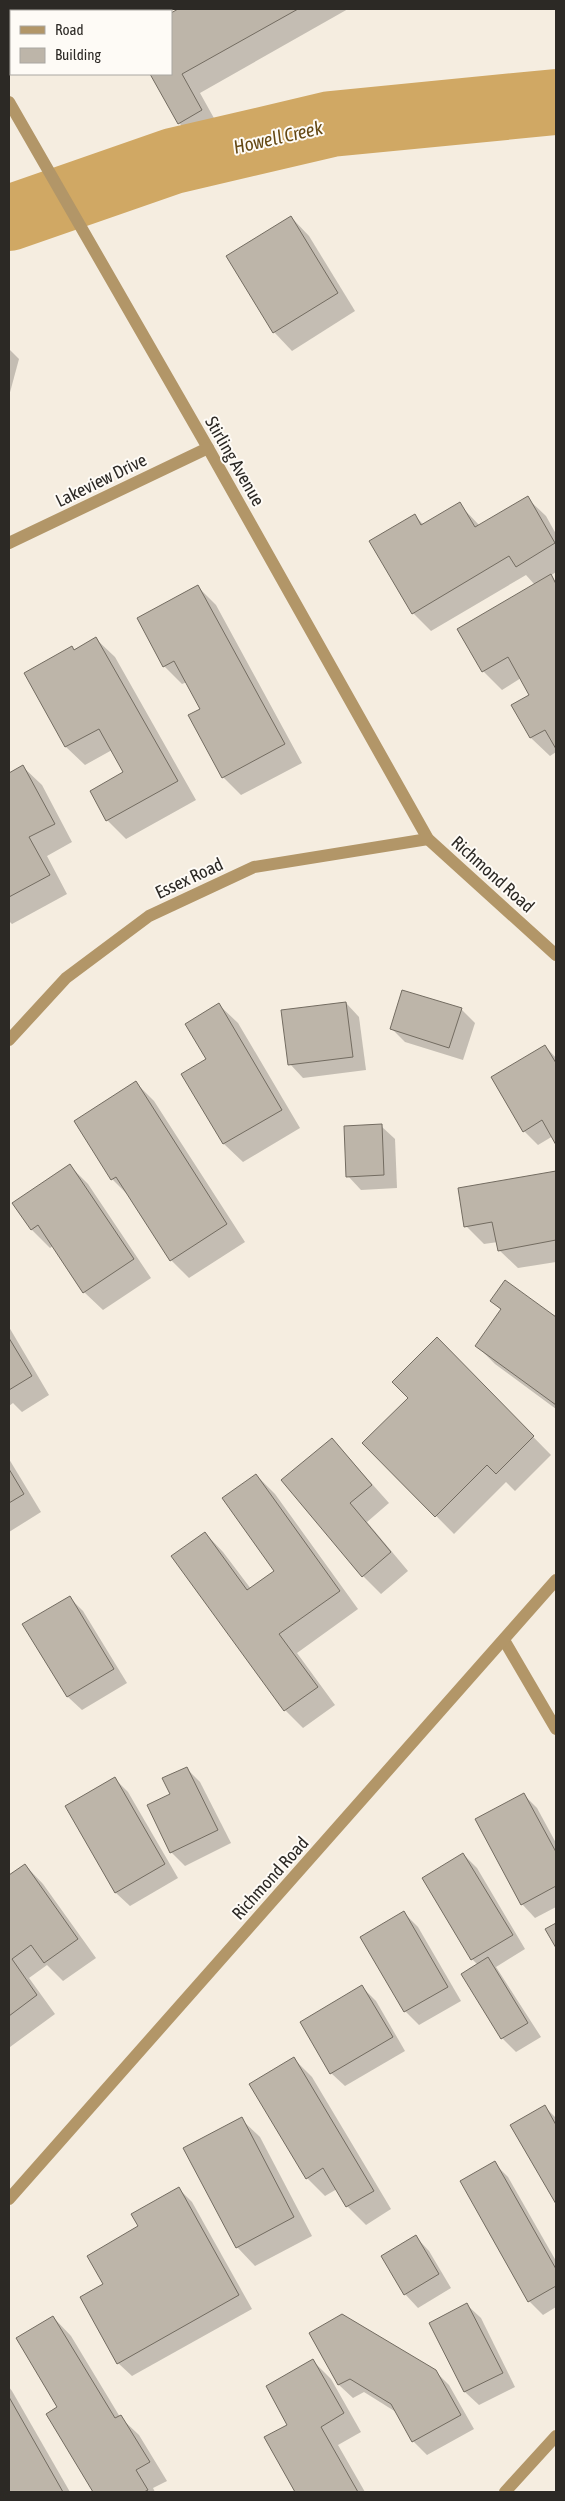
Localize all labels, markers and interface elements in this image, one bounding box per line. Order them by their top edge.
legend [10,10,172,75]
text: Road [55,21,84,38]
text: Building [55,46,101,63]
water label: Howell Creek [231,116,325,158]
street label: Stirling Avenue [201,413,269,509]
street label: Lakeview Drive [52,449,150,511]
street label: Richmond Road [447,831,539,917]
street label: Essex Road [152,853,226,903]
street label: Richmond Road [227,1832,313,1924]

